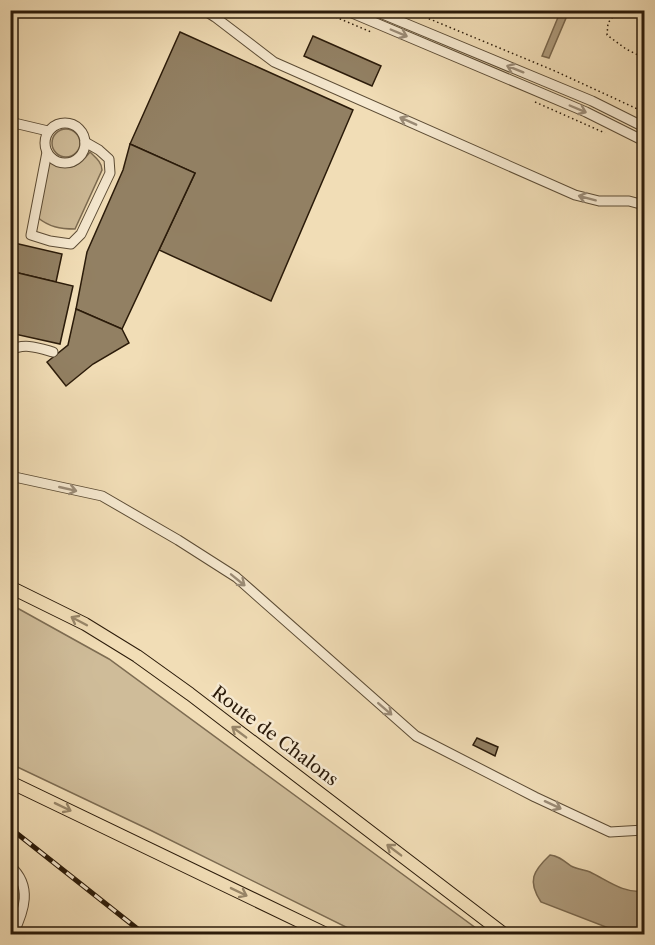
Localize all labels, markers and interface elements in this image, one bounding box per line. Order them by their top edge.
one-way arrow [389,28,407,39]
one-way arrow [506,63,524,74]
one-way arrow [569,104,587,115]
one-way arrow [399,115,417,127]
one-way arrow [578,191,597,203]
one-way arrow [57,484,77,495]
one-way arrow [230,573,245,587]
one-way arrow [71,615,88,627]
street label: Route de Chalons [208,681,342,791]
one-way arrow [377,702,393,715]
one-way arrow [231,725,247,738]
one-way arrow [543,800,561,812]
one-way arrow [54,802,72,814]
one-way arrow [386,844,402,857]
one-way arrow [230,886,248,898]

